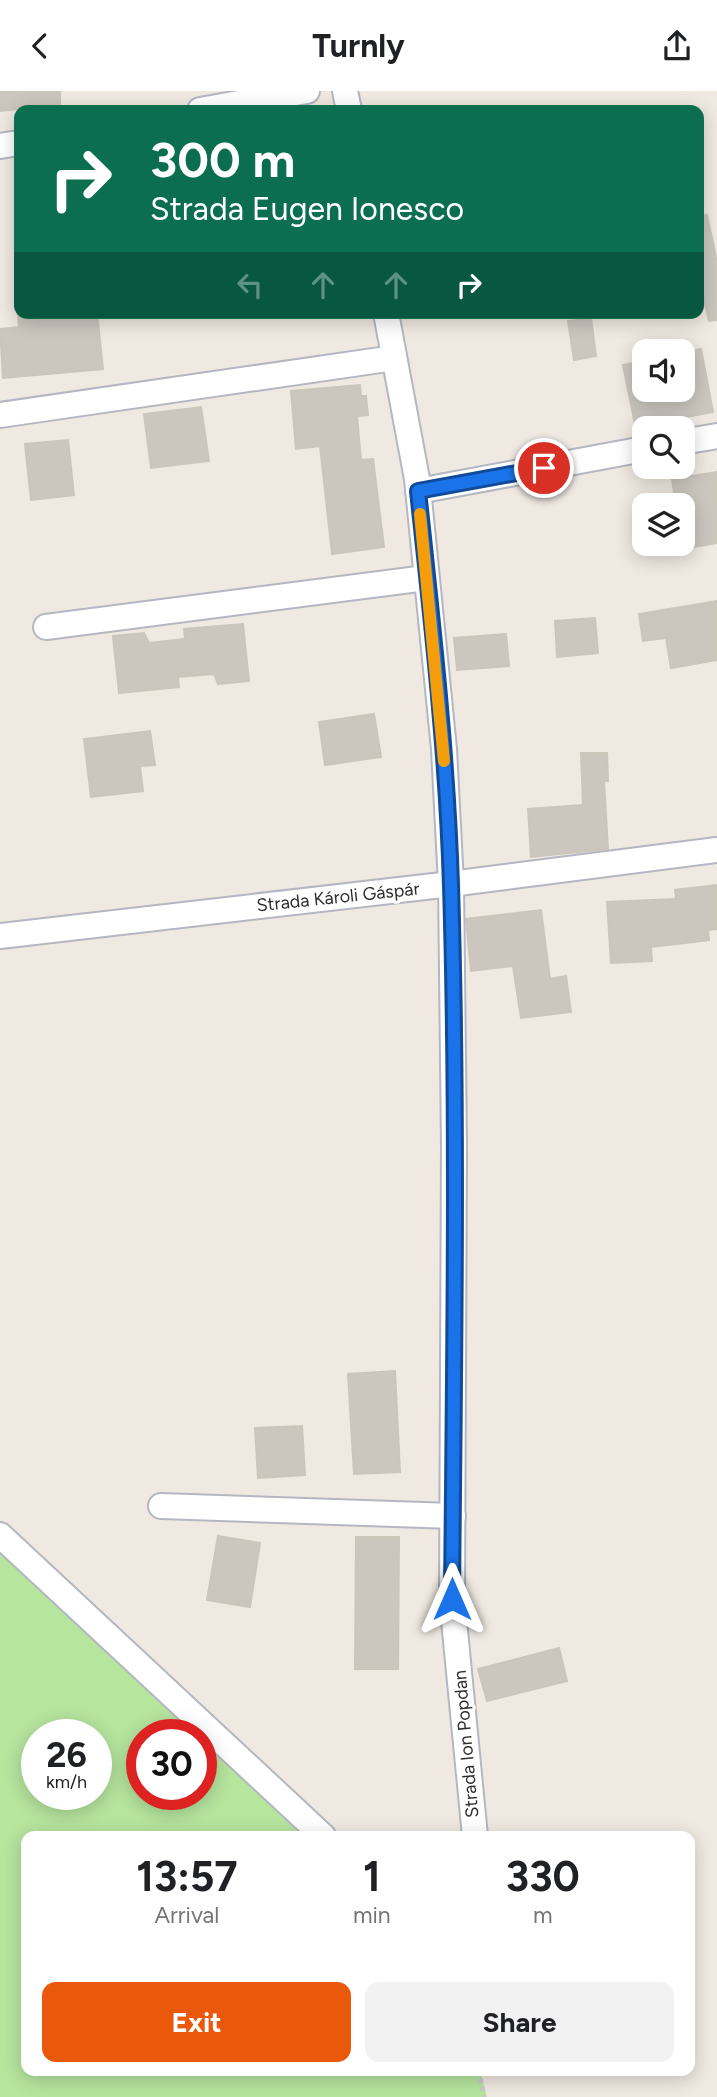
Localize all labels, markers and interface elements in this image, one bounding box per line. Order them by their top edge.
icon: back [21,27,59,65]
text: Turnly [312,27,405,65]
icon: share [658,27,696,65]
text: 300 m [150,130,295,189]
icon: right [35,133,126,224]
text: Strada Eugen Ionesco [150,190,464,228]
icon: left [231,266,269,304]
icon: ahead [304,266,342,304]
icon: ahead [377,266,415,304]
icon: right [450,266,488,304]
map controls [632,339,695,556]
button: sound [632,339,695,402]
button: search [632,416,695,479]
pin [514,438,574,498]
icon: arrive [525,449,563,487]
button: layers [632,493,695,556]
street label: Strada Károli Gáspár [256,878,420,916]
position arrow [415,1562,489,1636]
street label: Strada Ion Popdan [449,1669,483,1819]
speed limit sign: 30 [126,1719,217,1810]
text: 26 [46,1734,87,1776]
text: km/h [46,1771,87,1793]
text: 13:57 [136,1851,238,1902]
text: 1 [363,1851,381,1902]
text: 330 [506,1851,580,1902]
text: Arrival [154,1901,219,1929]
text: min [353,1901,391,1929]
text: m [533,1901,553,1929]
button: Exit [42,1982,351,2062]
button: Share [365,1982,674,2062]

